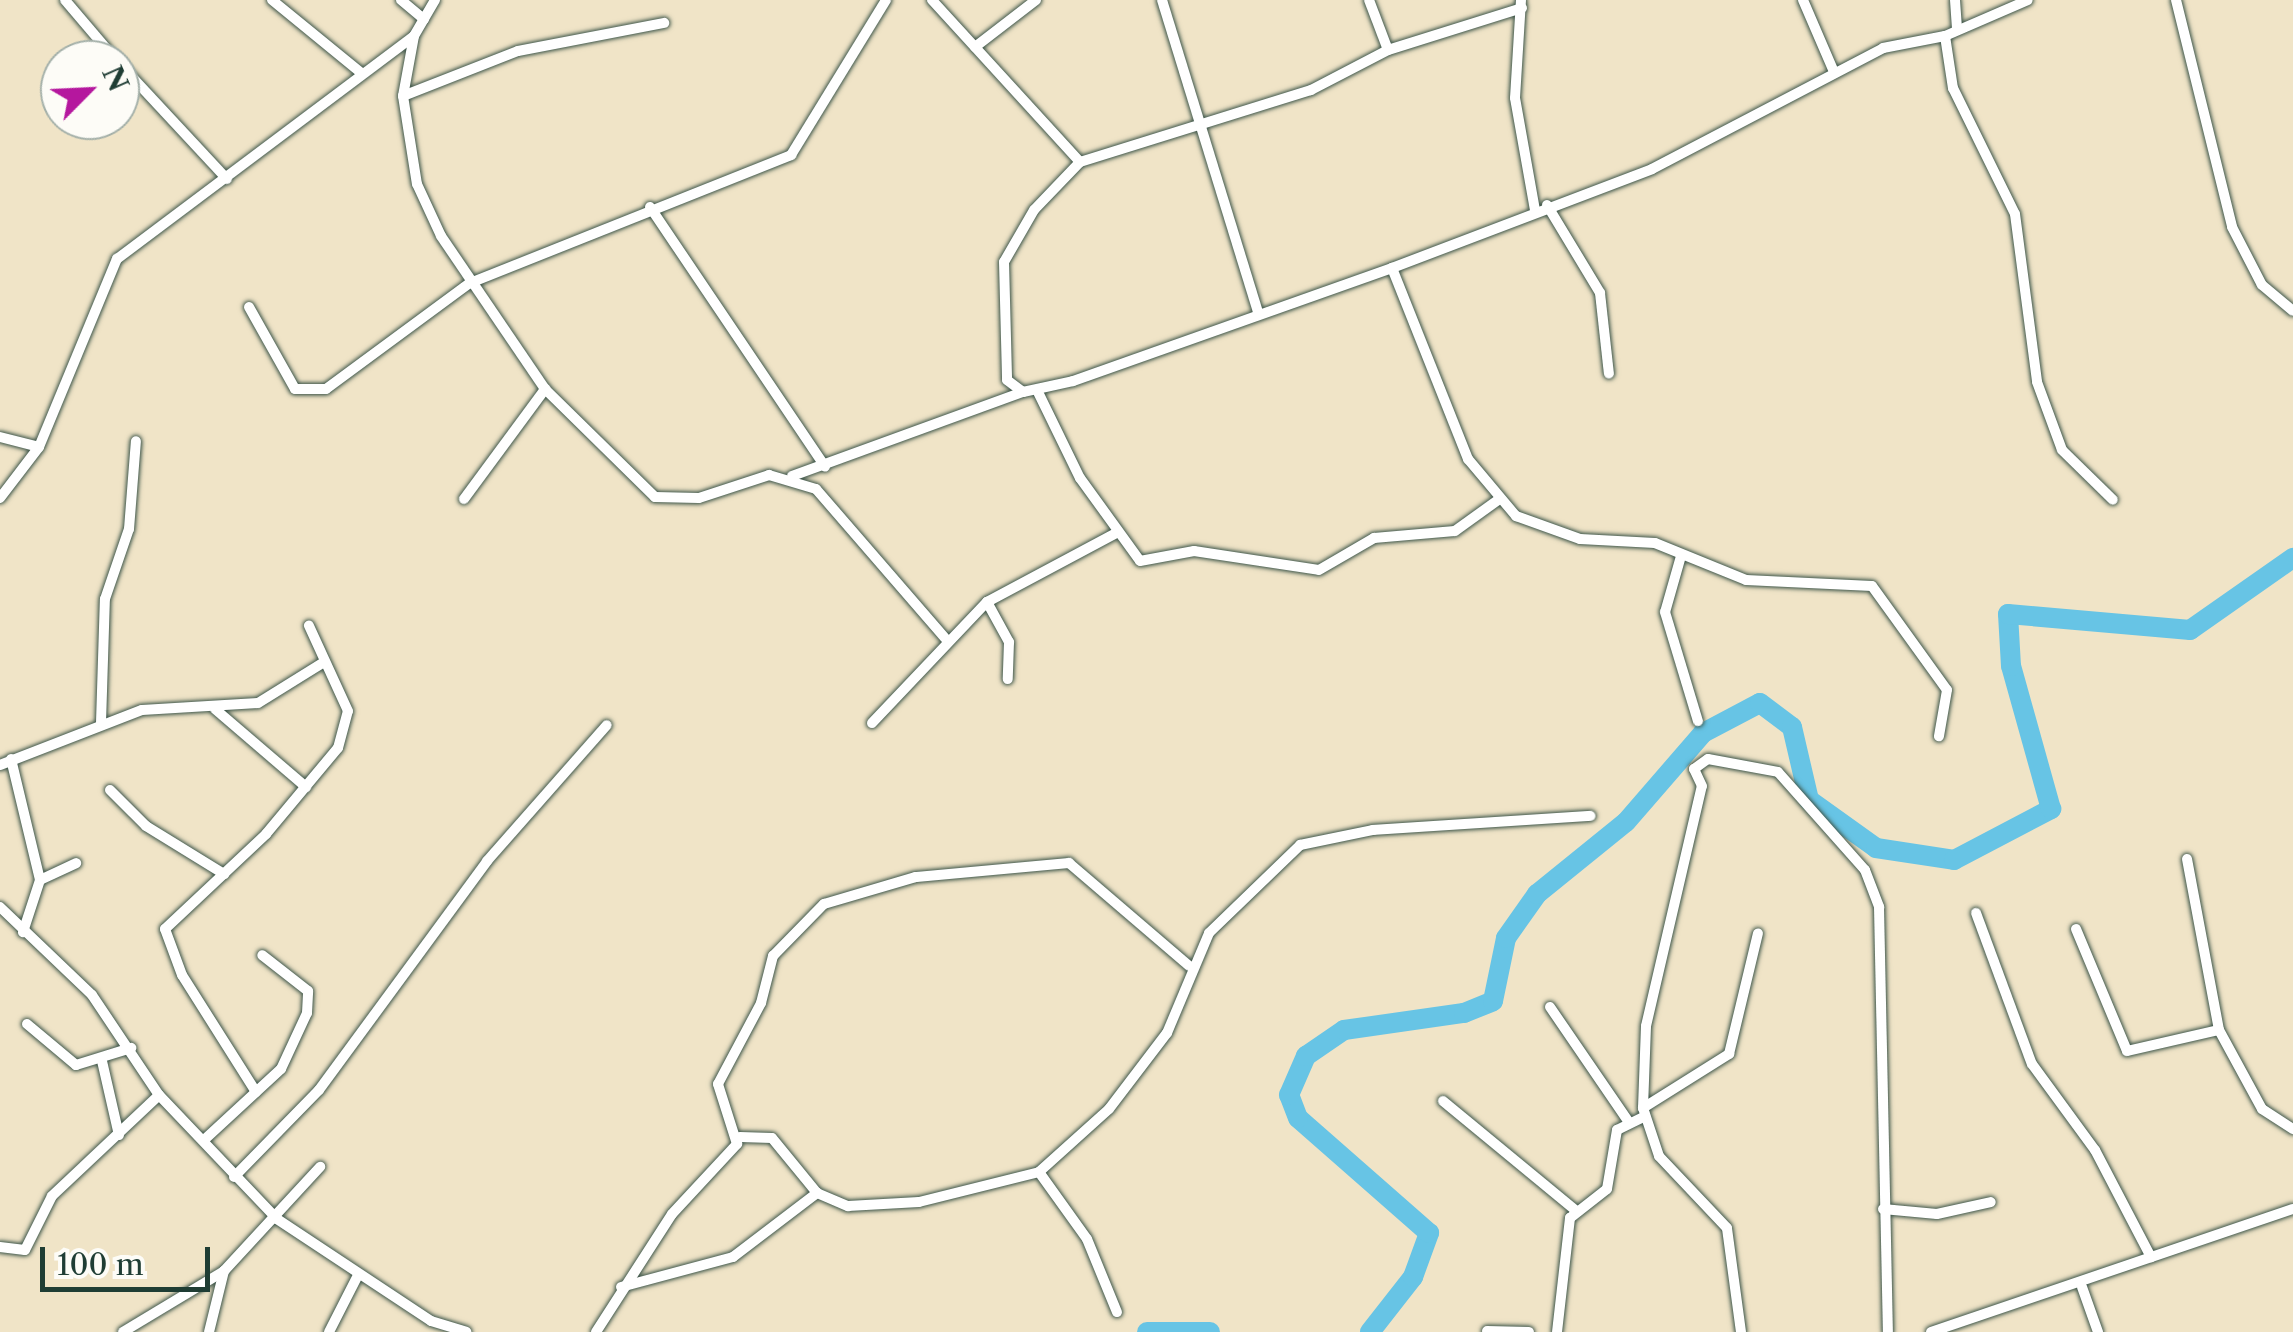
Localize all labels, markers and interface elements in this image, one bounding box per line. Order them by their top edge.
north arrow [40,40,140,140]
text: N [95,61,136,97]
scale bar [45,1227,215,1289]
text: 100 m [57,1246,144,1283]

